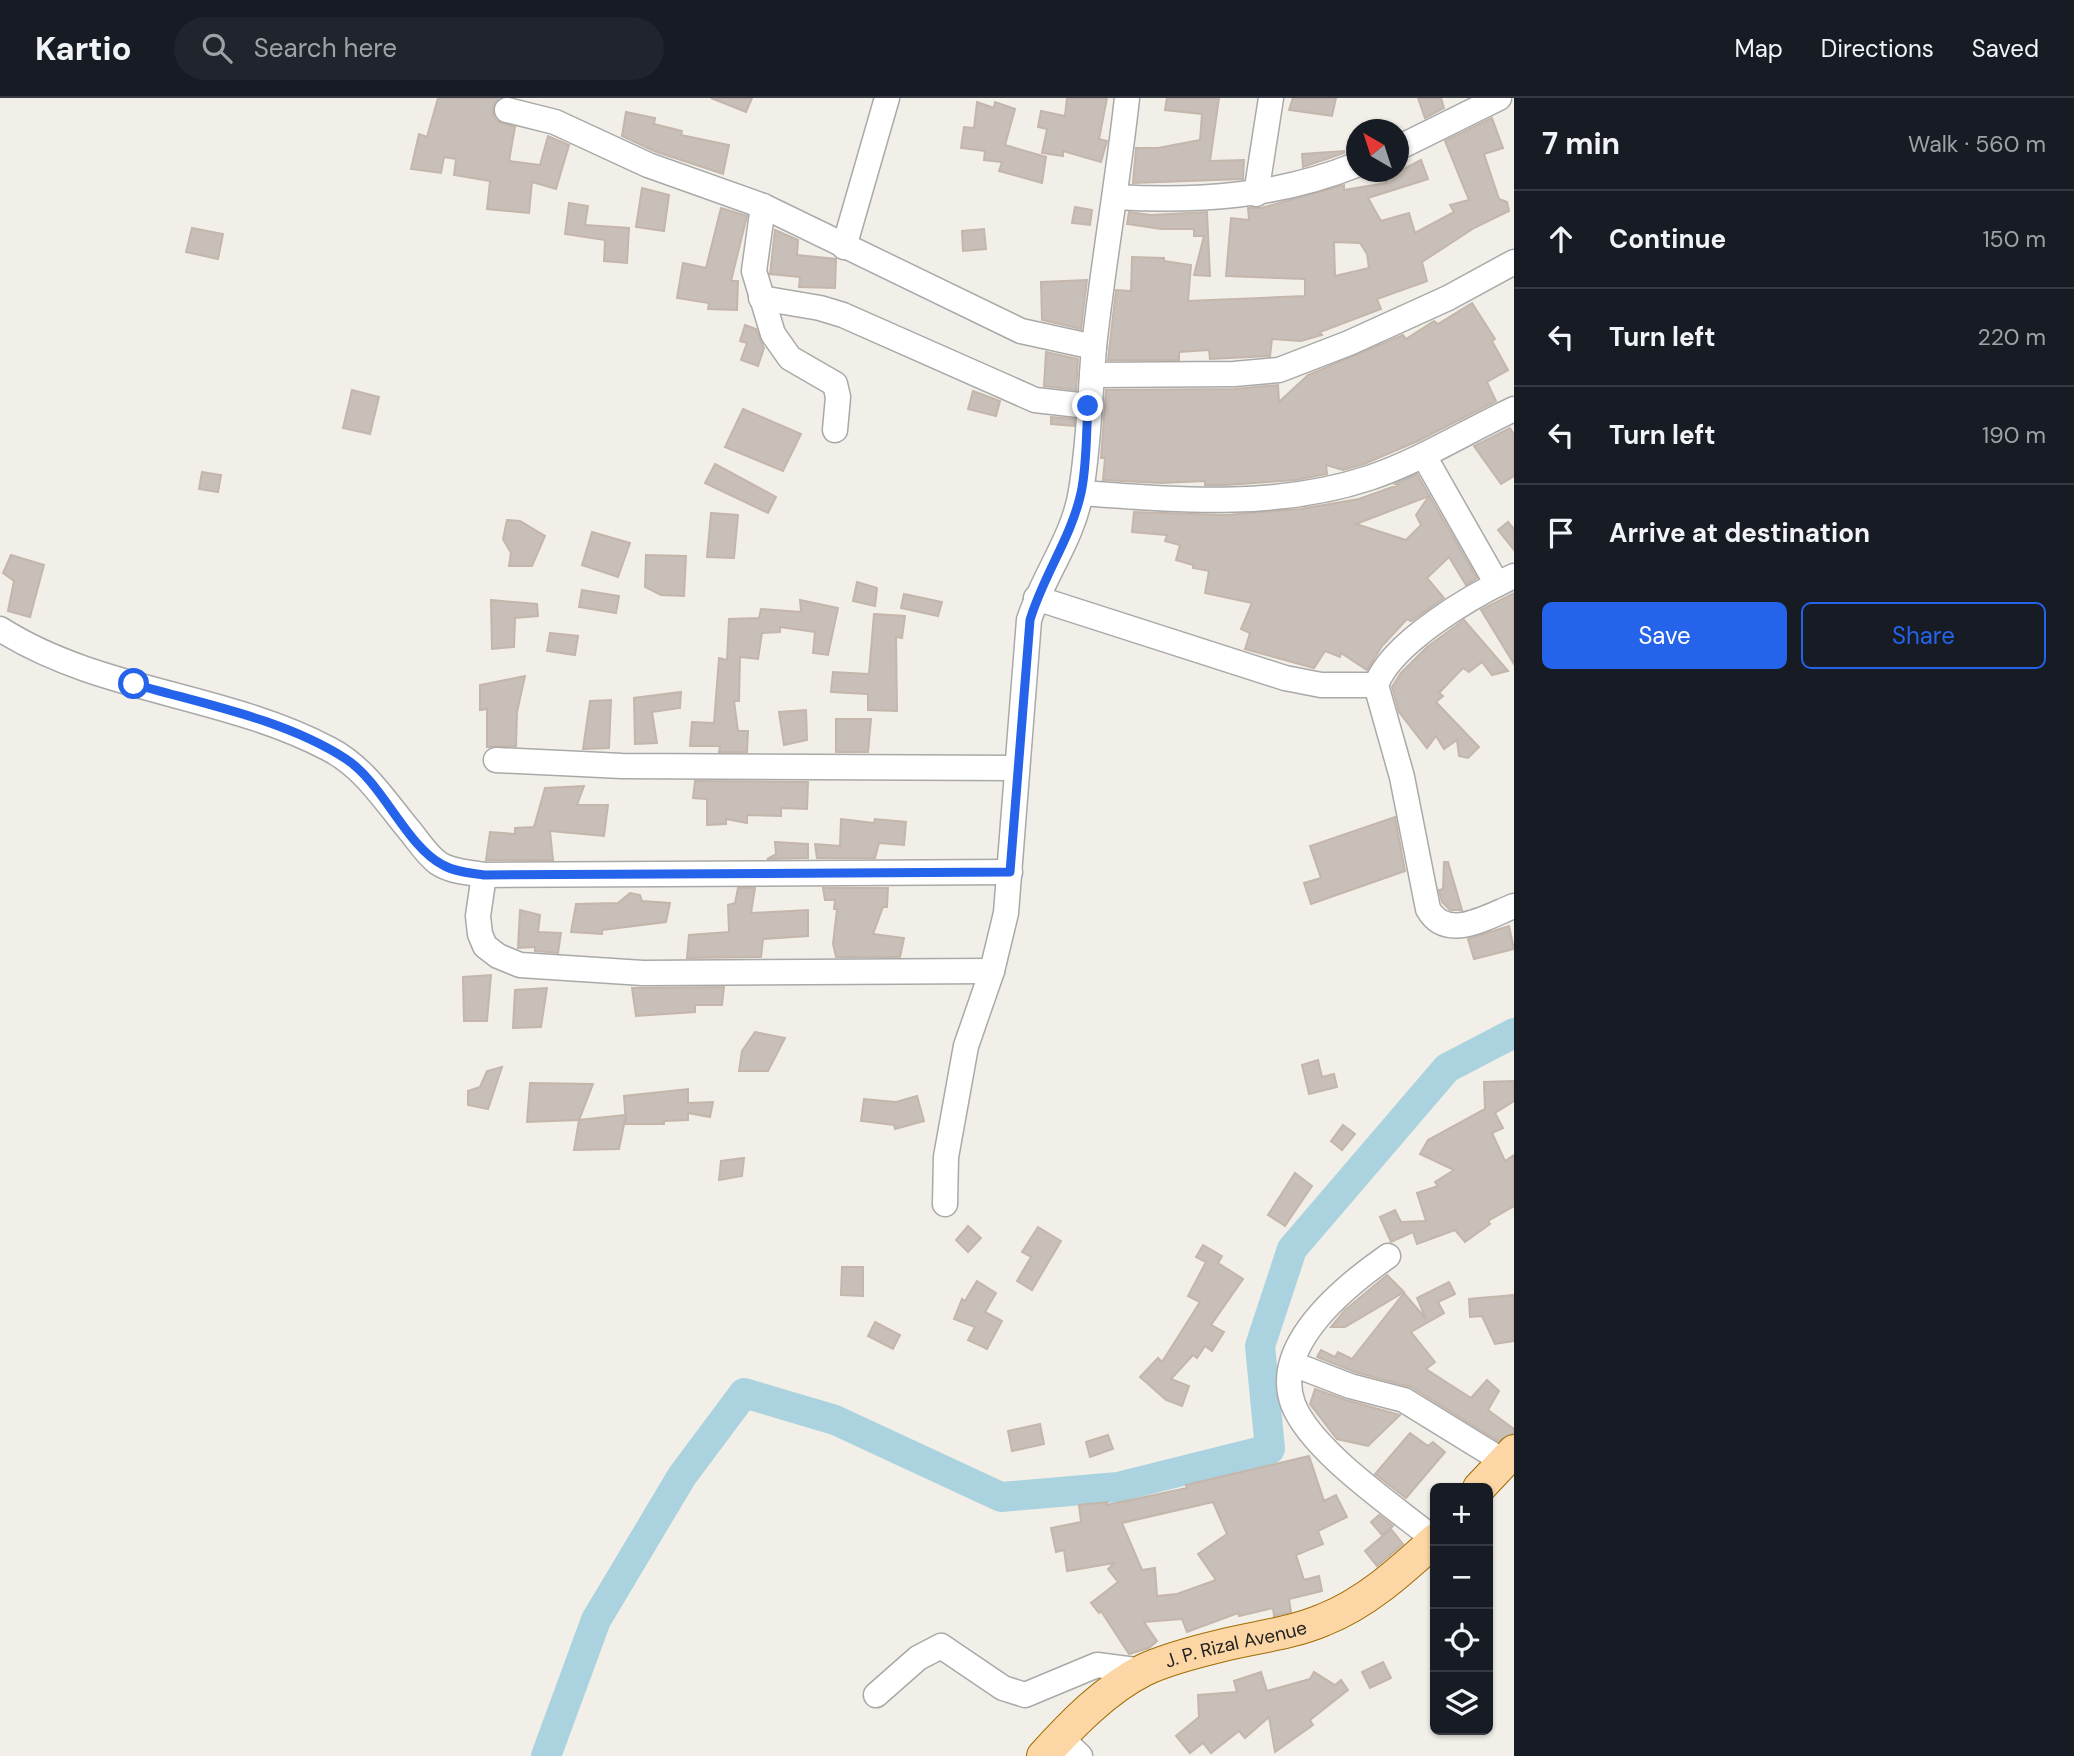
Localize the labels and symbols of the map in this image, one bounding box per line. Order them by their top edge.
north arrow [1346,119,1409,182]
route end [1072,390,1103,421]
route start [118,668,149,699]
street label: J. P. Rizal Avenue [1161,1614,1310,1673]

